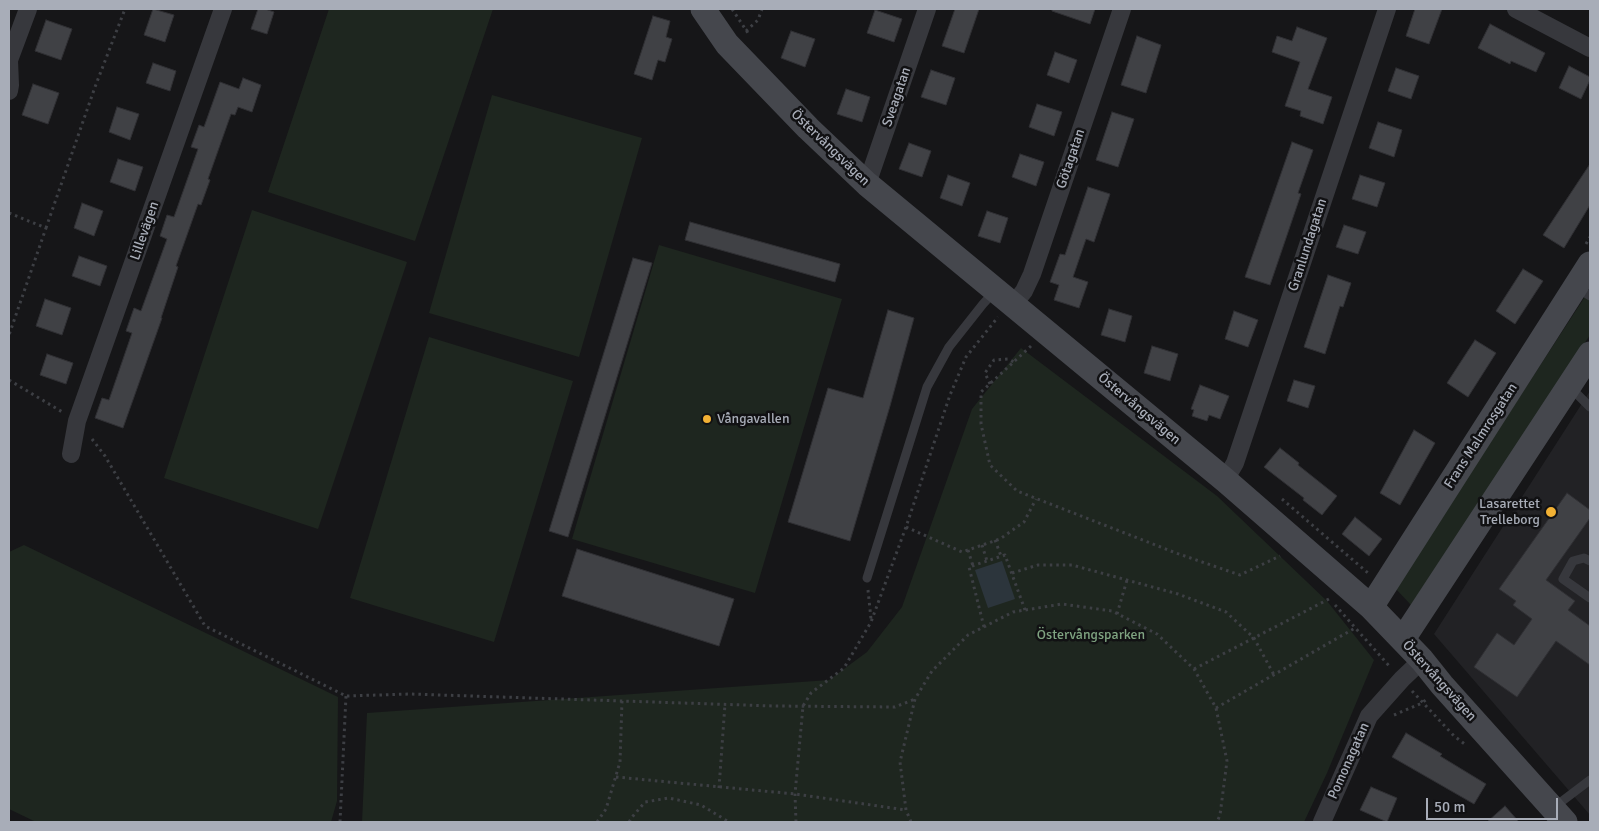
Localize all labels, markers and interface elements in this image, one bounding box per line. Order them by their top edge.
street label: Sveagatan [879,65,915,129]
street label: Östervångsvägen [787,106,873,190]
street label: Götagatan [1053,127,1089,191]
street label: Granlundagatan [1285,197,1331,293]
street label: Lillevägen [127,199,163,263]
street label: Östervångsvägen [1094,370,1184,448]
street label: Frans Malmrosgatan [1441,380,1521,492]
place label: Vångavallen [717,411,790,427]
marker: Vångavallen [701,413,713,425]
place label: Lasarettet Trelleborg [1479,496,1540,528]
marker: Lasarettet Trelleborg [1544,505,1558,519]
park label: Östervångsparken [1037,627,1145,643]
street label: Östervångsvägen [1398,637,1480,725]
street label: Pomonagatan [1325,720,1373,802]
scale bar [1429,788,1562,820]
text: 50 m [1434,798,1465,816]

